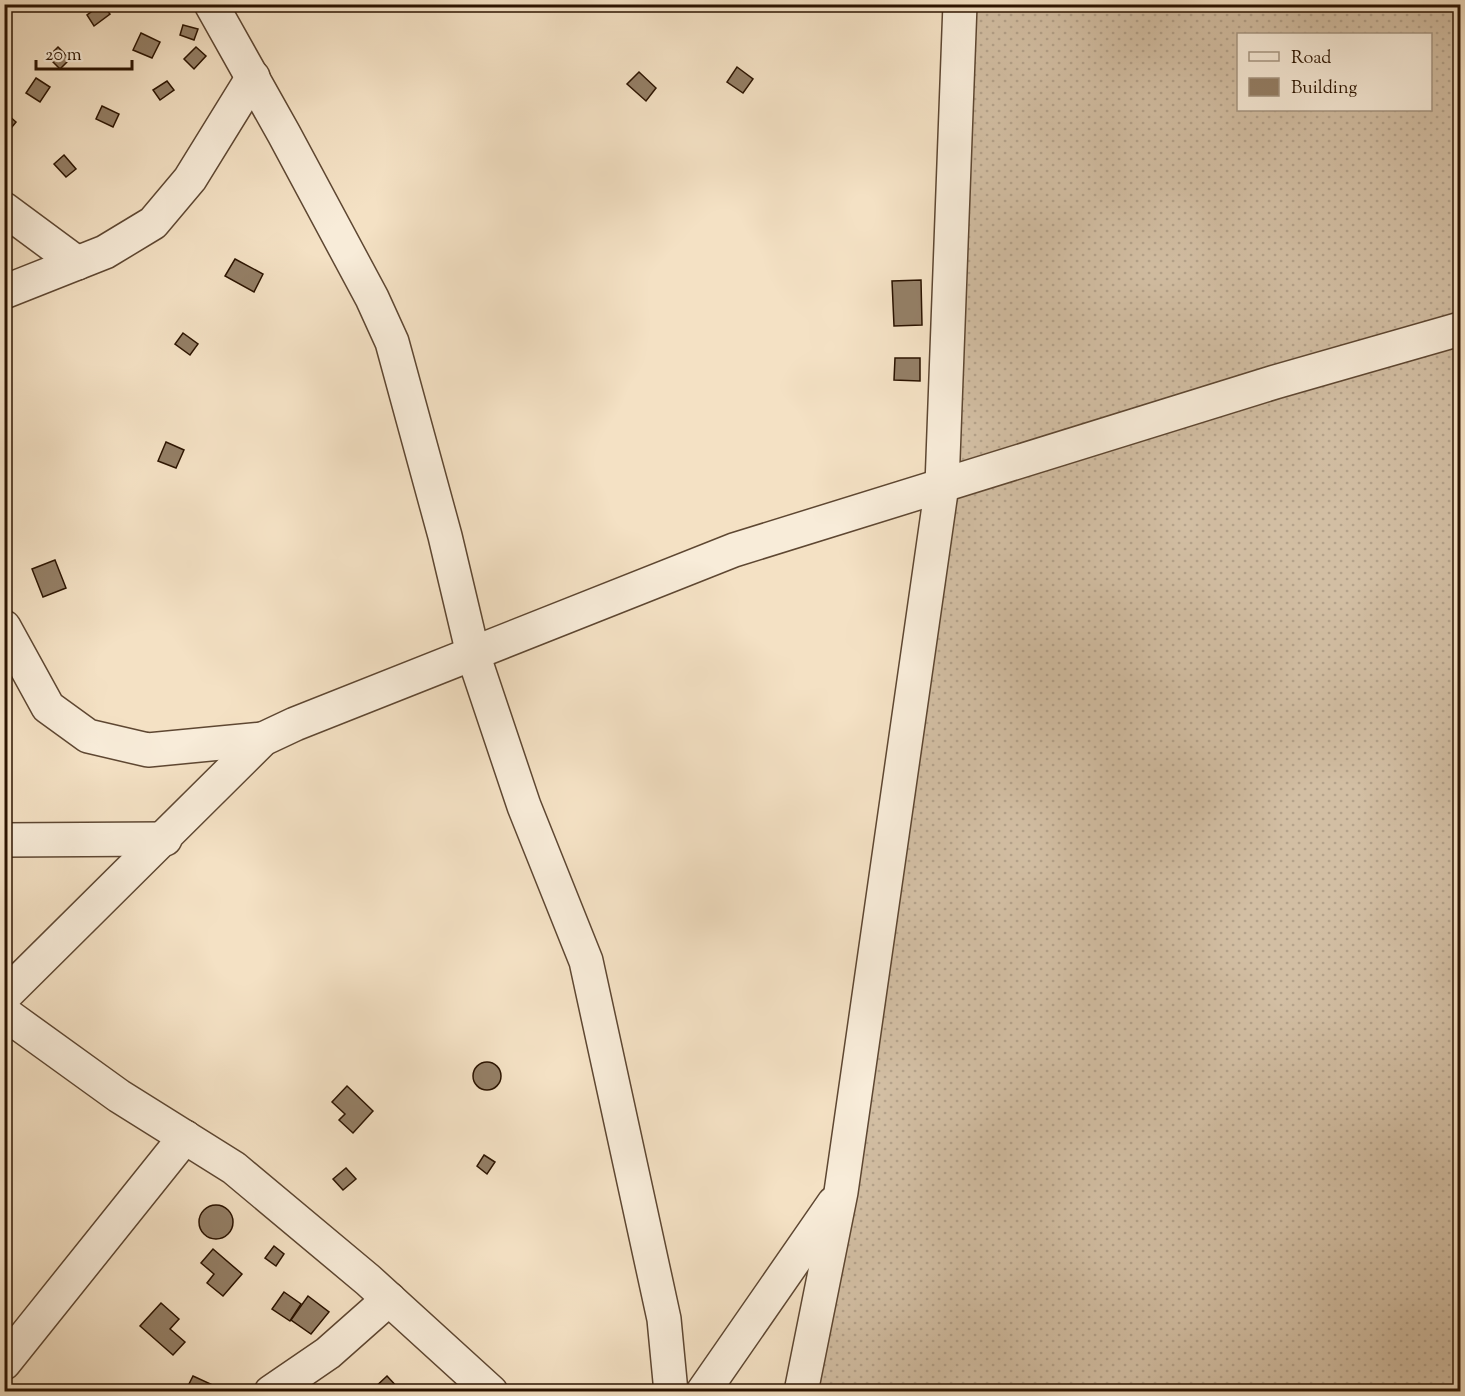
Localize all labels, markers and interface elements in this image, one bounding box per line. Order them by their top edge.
scale bar [36,33,132,71]
legend [1237,33,1432,111]
text: 20 m [45,43,82,69]
text: Road [1291,46,1331,72]
text: Building [1291,76,1357,102]

